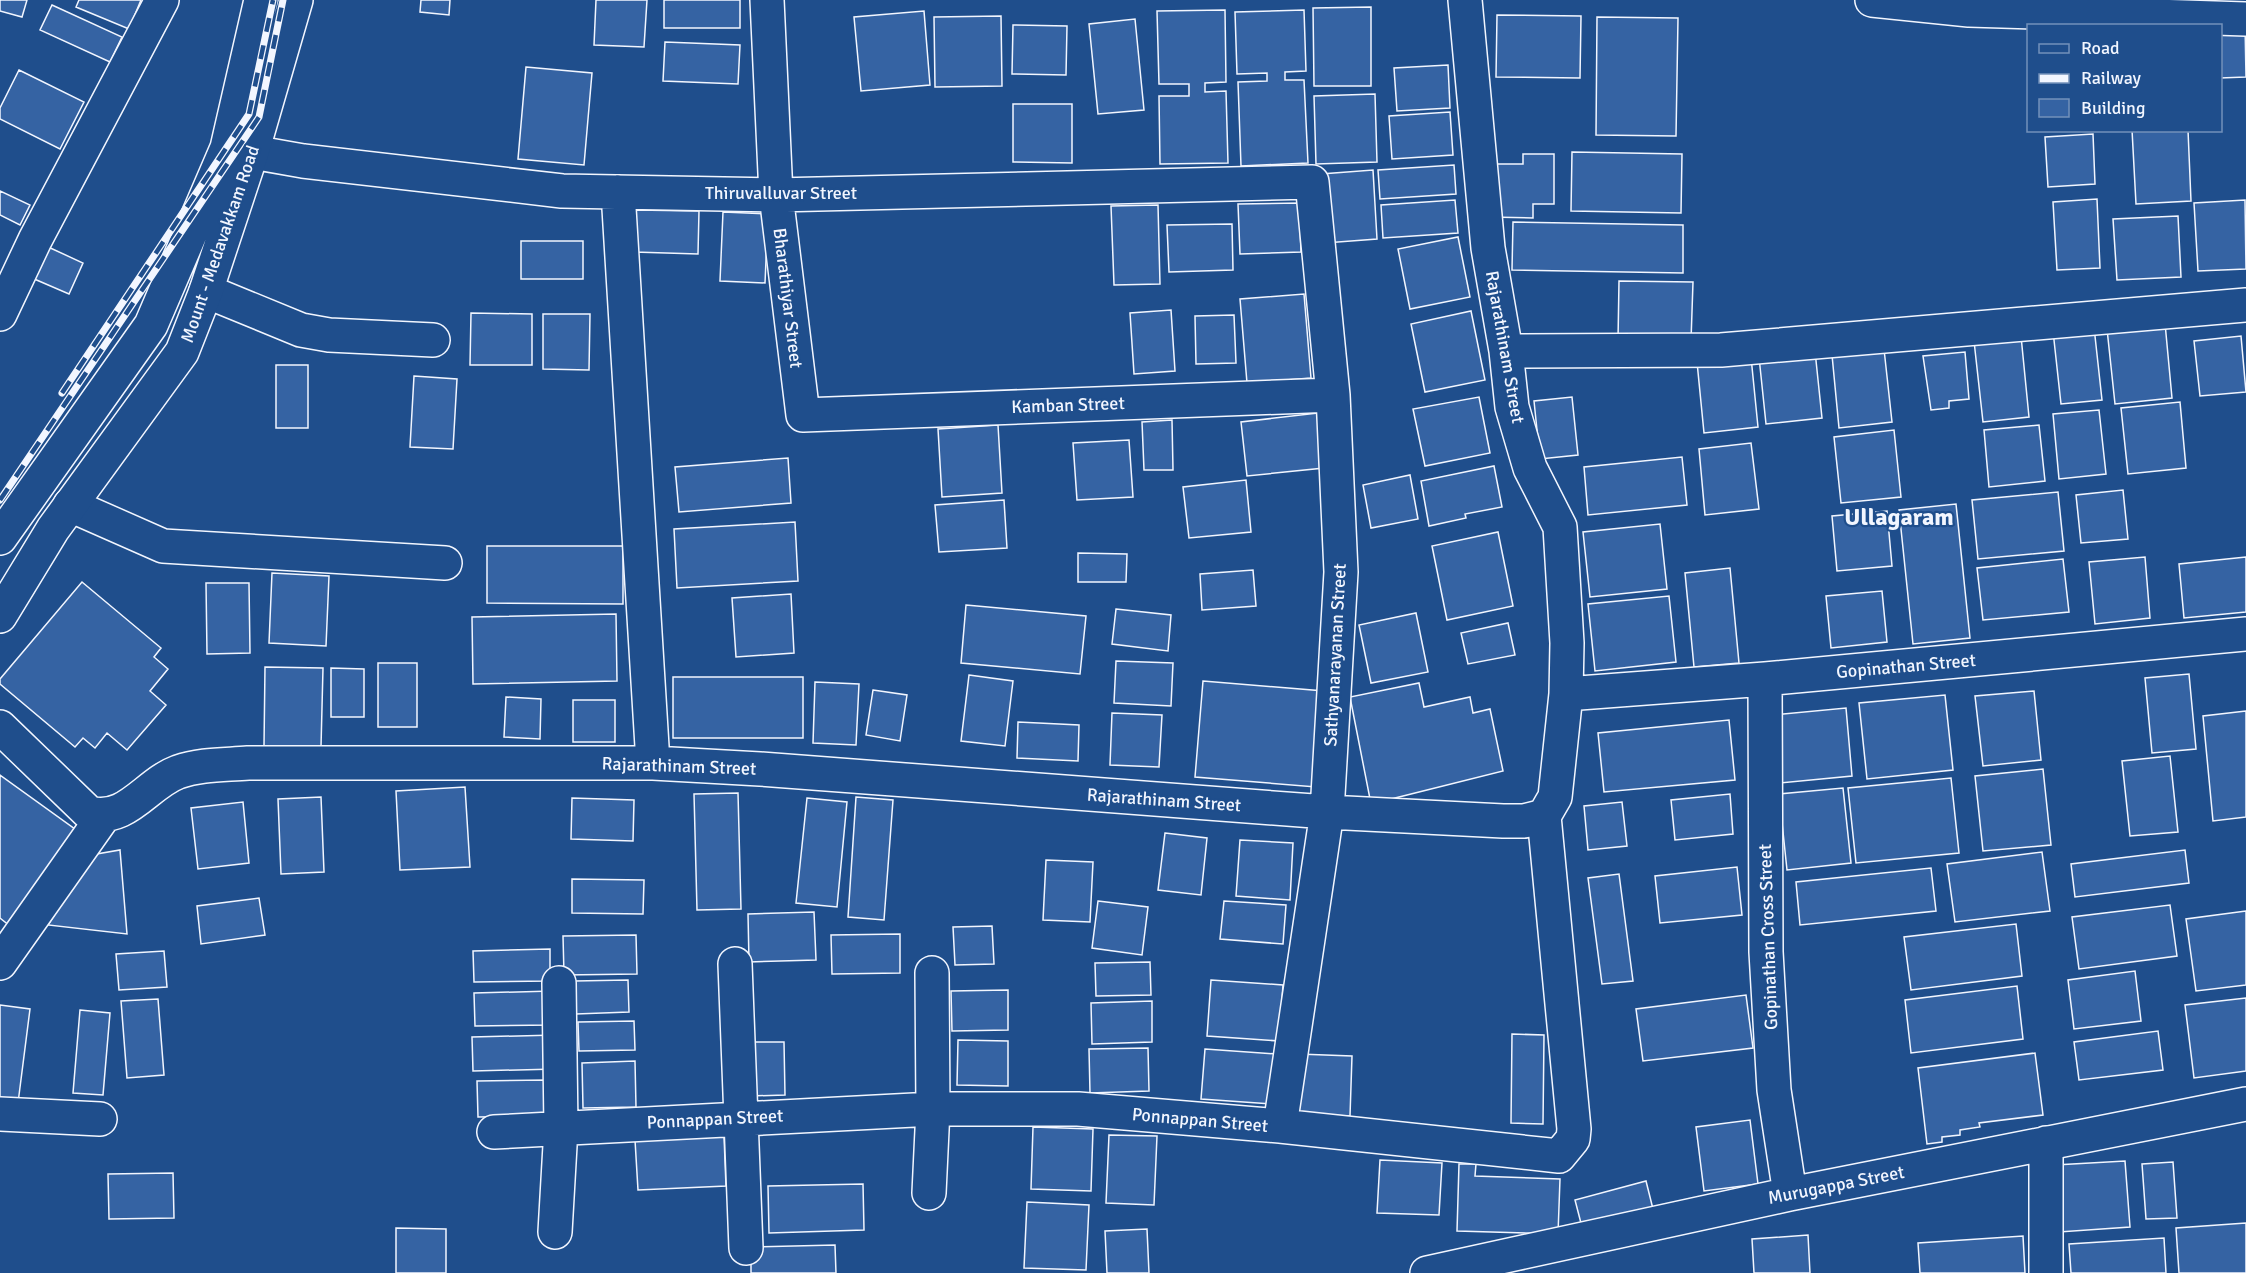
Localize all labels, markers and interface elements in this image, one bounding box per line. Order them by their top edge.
legend [2027,24,2222,132]
text: Road [2081,37,2120,59]
text: Railway [2081,67,2142,89]
text: Building [2081,97,2145,119]
street label: Mount - Medavakkam Road [176,142,264,346]
street label: Thiruvalluvar Street [705,182,857,204]
street label: Bharathiyar Street [768,227,808,369]
street label: Rajarathinam Street [1481,269,1529,425]
street label: Kamban Street [1011,392,1125,418]
district label: Ullagaram [1844,502,1954,532]
street label: Sathyanarayanan Street [1319,563,1351,747]
street label: Gopinathan Street [1835,649,1977,683]
street label: Rajarathinam Street [601,752,757,780]
street label: Rajarathinam Street [1086,784,1242,816]
street label: Gopinathan Cross Street [1754,844,1782,1030]
street label: Ponnappan Street [1131,1103,1269,1137]
street label: Ponnappan Street [646,1104,784,1134]
street label: Murugappa Street [1766,1161,1906,1209]

